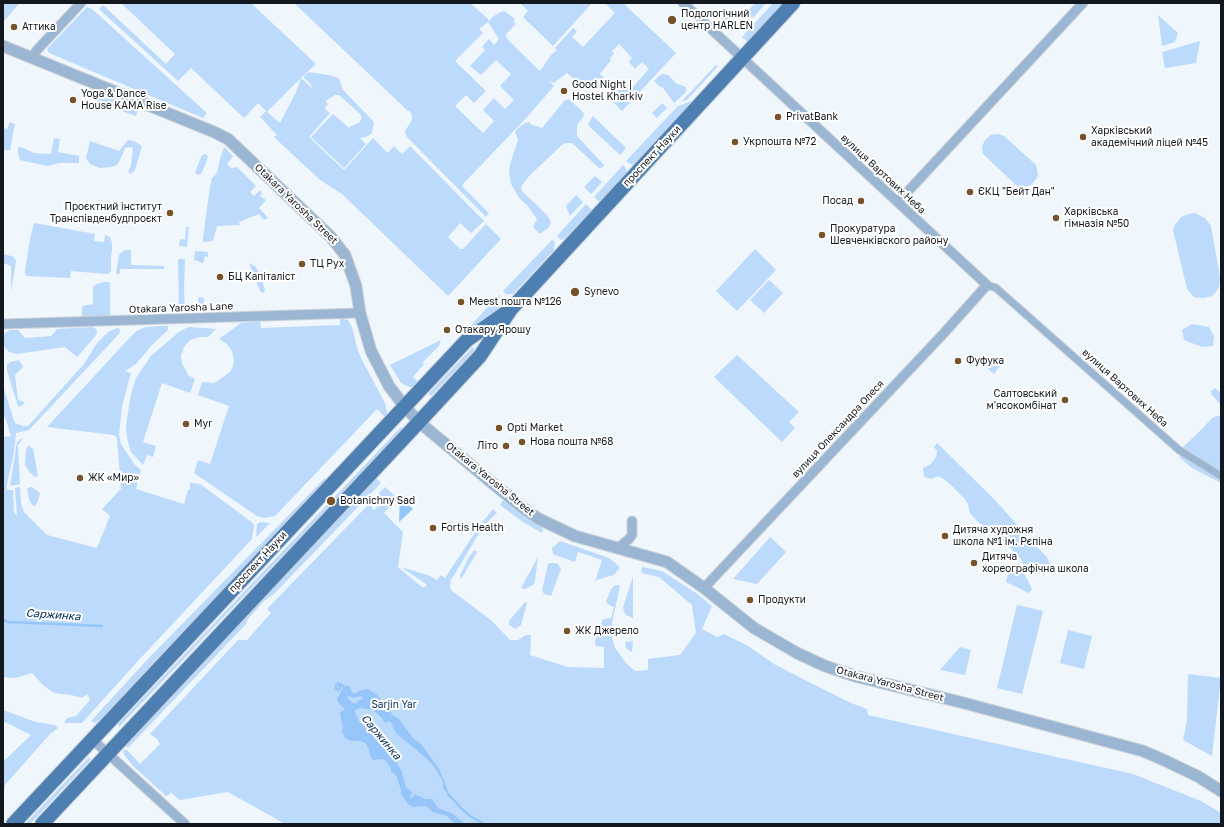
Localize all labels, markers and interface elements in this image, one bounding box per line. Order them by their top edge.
place label: Подологічний центр HARLEN [681,8,753,32]
marker: Подологічний центр HARLEN [666,14,678,26]
place label: Аттика [22,21,56,33]
marker: Аттика [9,22,19,32]
place label: Good Night | Hostel Kharkiv [572,79,643,102]
marker: Good Night | Hostel Kharkiv [559,86,569,96]
place label: Yoga & Dance House KAMA Rise [81,88,166,112]
marker: Yoga & Dance House KAMA Rise [68,95,78,105]
place label: PrivatBank [786,111,838,123]
marker: PrivatBank [773,112,783,122]
street label: проспект Науки [621,123,683,189]
place label: Харківський академічний ліцей №45 [1091,125,1208,148]
street label: вулиця Вартових Неба [838,132,928,216]
marker: Харківський академічний ліцей №45 [1078,132,1088,142]
place label: Укрпошта №72 [743,136,816,148]
marker: Укрпошта №72 [730,137,740,147]
street label: Otakara Yarosha Street [252,161,340,247]
place label: ЄКЦ "Бейт Дан" [978,186,1055,198]
marker: ЄКЦ "Бейт Дан" [965,187,975,197]
place label: Посад [822,195,853,207]
marker: Посад [856,196,866,206]
place label: Проєктний інститут Транспівденбудпроєкт [50,201,162,224]
place label: Харківська гімназія №50 [1064,206,1129,230]
marker: Проєктний інститут Транспівденбудпроєкт [165,208,175,218]
marker: Харківська гімназія №50 [1051,213,1061,223]
place label: Прокуратура Шевченківского району [830,223,948,246]
marker: Прокуратура Шевченківского району [817,230,827,240]
place label: ТЦ Рух [310,258,344,270]
marker: ТЦ Рух [297,259,307,269]
place label: БЦ Капіталіст [228,271,295,283]
marker: БЦ Капіталіст [215,272,225,282]
marker: Synevo [569,286,581,298]
place label: Synevo [584,286,619,298]
place label: Meest пошта №126 [469,296,562,308]
marker: Meest пошта №126 [456,297,466,307]
street label: Otakara Yarosha Lane [129,300,233,316]
place label: Отакару Ярошу [455,324,531,336]
marker: Отакару Ярошу [442,325,452,335]
street label: вулиця Вартових Неба [1080,346,1170,430]
place label: Фуфука [966,355,1004,367]
marker: Фуфука [953,356,963,366]
street label: вулиця Олександра Олеся [790,378,886,480]
place label: Салтовський м'ясокомбінат [987,388,1057,412]
marker: Салтовський м'ясокомбінат [1060,395,1070,405]
place label: Myr [194,418,212,430]
marker: Myr [181,419,191,429]
place label: Opti Market [507,422,563,434]
marker: Opti Market [494,423,504,433]
place label: Нова пошта №68 [530,436,613,448]
marker: Нова пошта №68 [517,437,527,447]
street label: Otakara Yarosha Street [443,440,537,518]
place label: Літо [477,440,498,452]
marker: Літо [501,441,511,451]
place label: ЖК «Мир» [88,472,139,484]
marker: ЖК «Мир» [75,473,85,483]
marker: Botanichny Sad [325,495,337,507]
place label: Botanichny Sad [340,495,415,507]
place label: Fortis Health [441,522,504,534]
marker: Fortis Health [428,523,438,533]
place label: Дитяча художня школа №1 ім. Рєпіна [953,524,1053,548]
street label: проспект Науки [227,529,289,595]
marker: Дитяча художня школа №1 ім. Рєпіна [940,531,950,541]
place label: Дитяча хореографічна школа [982,551,1089,574]
marker: Дитяча хореографічна школа [969,558,979,568]
place label: Продукти [758,594,806,606]
marker: Продукти [745,595,755,605]
water label: Саржинка [25,607,81,623]
place label: ЖК Джерело [575,625,639,637]
marker: ЖК Джерело [562,626,572,636]
street label: Otakara Yarosha Street [835,664,945,704]
park label: Sarjin Yar [371,699,417,711]
water label: Саржинка [358,712,404,762]

